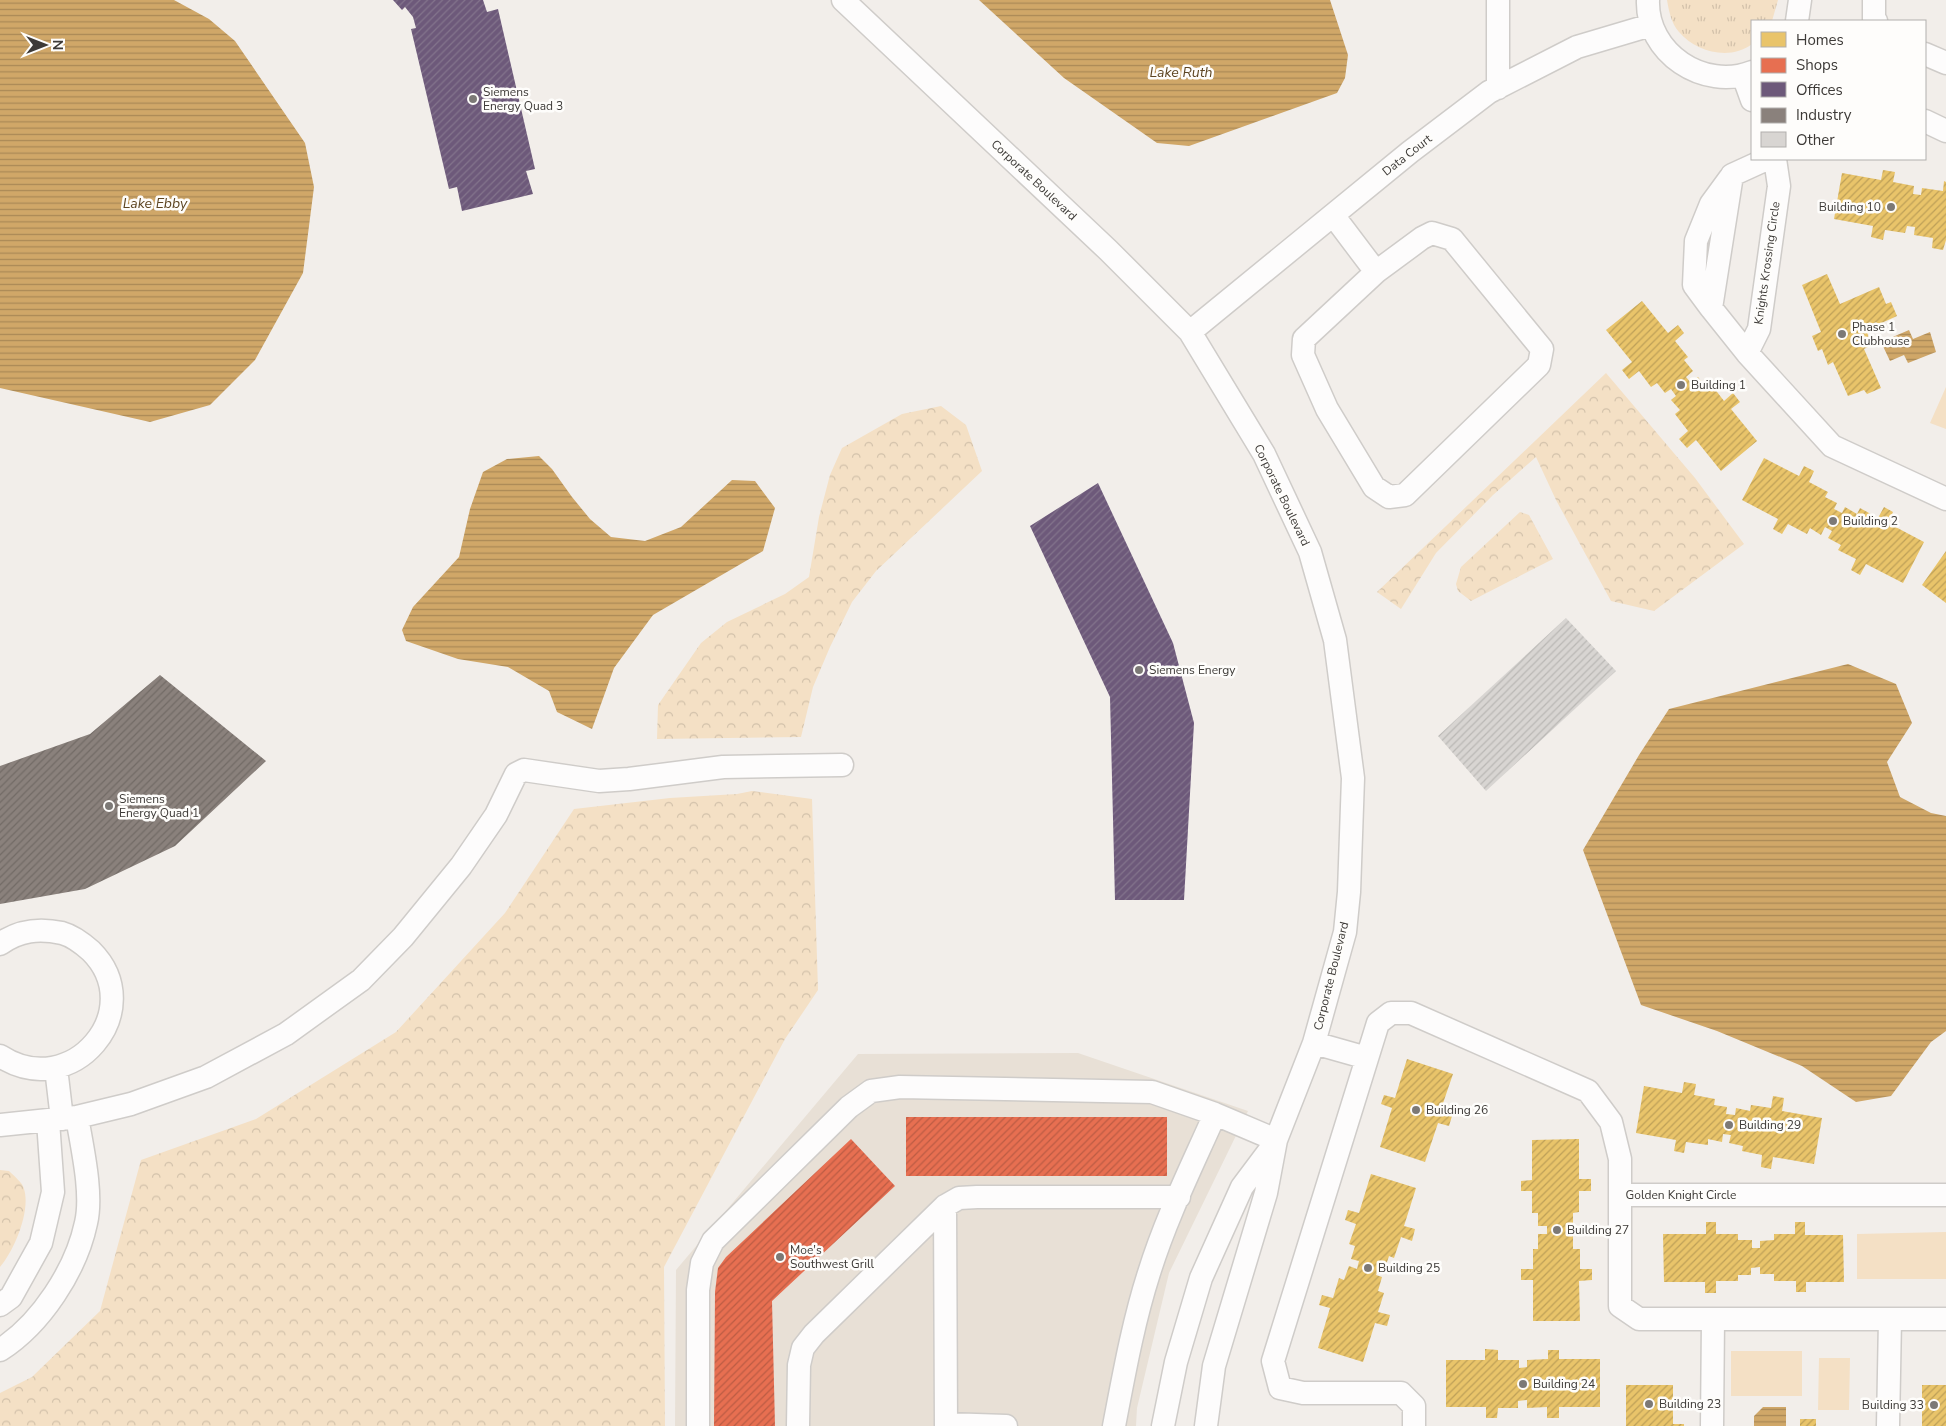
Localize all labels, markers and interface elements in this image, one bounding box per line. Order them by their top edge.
north arrow [20,20,70,70]
legend [1751,20,1926,160]
text: Homes [1796,30,1844,50]
text: N [48,40,67,50]
text: Shops [1796,55,1838,75]
water label: Lake Ruth [1150,63,1213,82]
text: Offices [1796,80,1843,100]
place label: Siemens Energy Quad 3 [483,84,563,114]
marker: Siemens Energy Quad 3 [467,93,479,105]
text: Industry [1796,105,1852,125]
street label: Data Court [1379,130,1436,179]
text: Other [1796,130,1835,150]
street label: Corporate Boulevard [988,136,1080,224]
water label: Lake Ebby [123,194,188,213]
place label: Building 10 [1819,199,1881,215]
street label: Knights Krossing Circle [1750,200,1784,326]
marker: Building 10 [1885,201,1897,213]
place label: Phase 1 Clubhouse [1852,319,1910,349]
marker: Phase 1 Clubhouse [1836,328,1848,340]
place label: Building 1 [1691,377,1746,393]
marker: Building 1 [1675,379,1687,391]
street label: Corporate Boulevard [1250,441,1314,549]
place label: Building 2 [1843,513,1898,529]
marker: Building 2 [1827,515,1839,527]
place label: Siemens Energy [1149,662,1236,678]
marker: Siemens Energy [1133,664,1145,676]
place label: Siemens Energy Quad 1 [119,791,199,821]
marker: Siemens Energy Quad 1 [103,800,115,812]
street label: Corporate Boulevard [1310,920,1352,1032]
place label: Building 26 [1426,1102,1488,1118]
marker: Building 26 [1410,1104,1422,1116]
place label: Building 29 [1739,1117,1801,1133]
marker: Building 29 [1723,1119,1735,1131]
street label: Golden Knight Circle [1626,1187,1736,1203]
place label: Building 27 [1567,1222,1629,1238]
marker: Building 27 [1551,1224,1563,1236]
place label: Moe's Southwest Grill [790,1242,874,1272]
marker: Moe's Southwest Grill [774,1251,786,1263]
place label: Building 25 [1378,1260,1440,1276]
marker: Building 25 [1362,1262,1374,1274]
place label: Building 24 [1533,1376,1595,1392]
marker: Building 24 [1517,1378,1529,1390]
place label: Building 23 [1659,1396,1721,1412]
place label: Building 33 [1862,1397,1924,1413]
marker: Building 23 [1643,1398,1655,1410]
marker: Building 33 [1928,1399,1940,1411]

